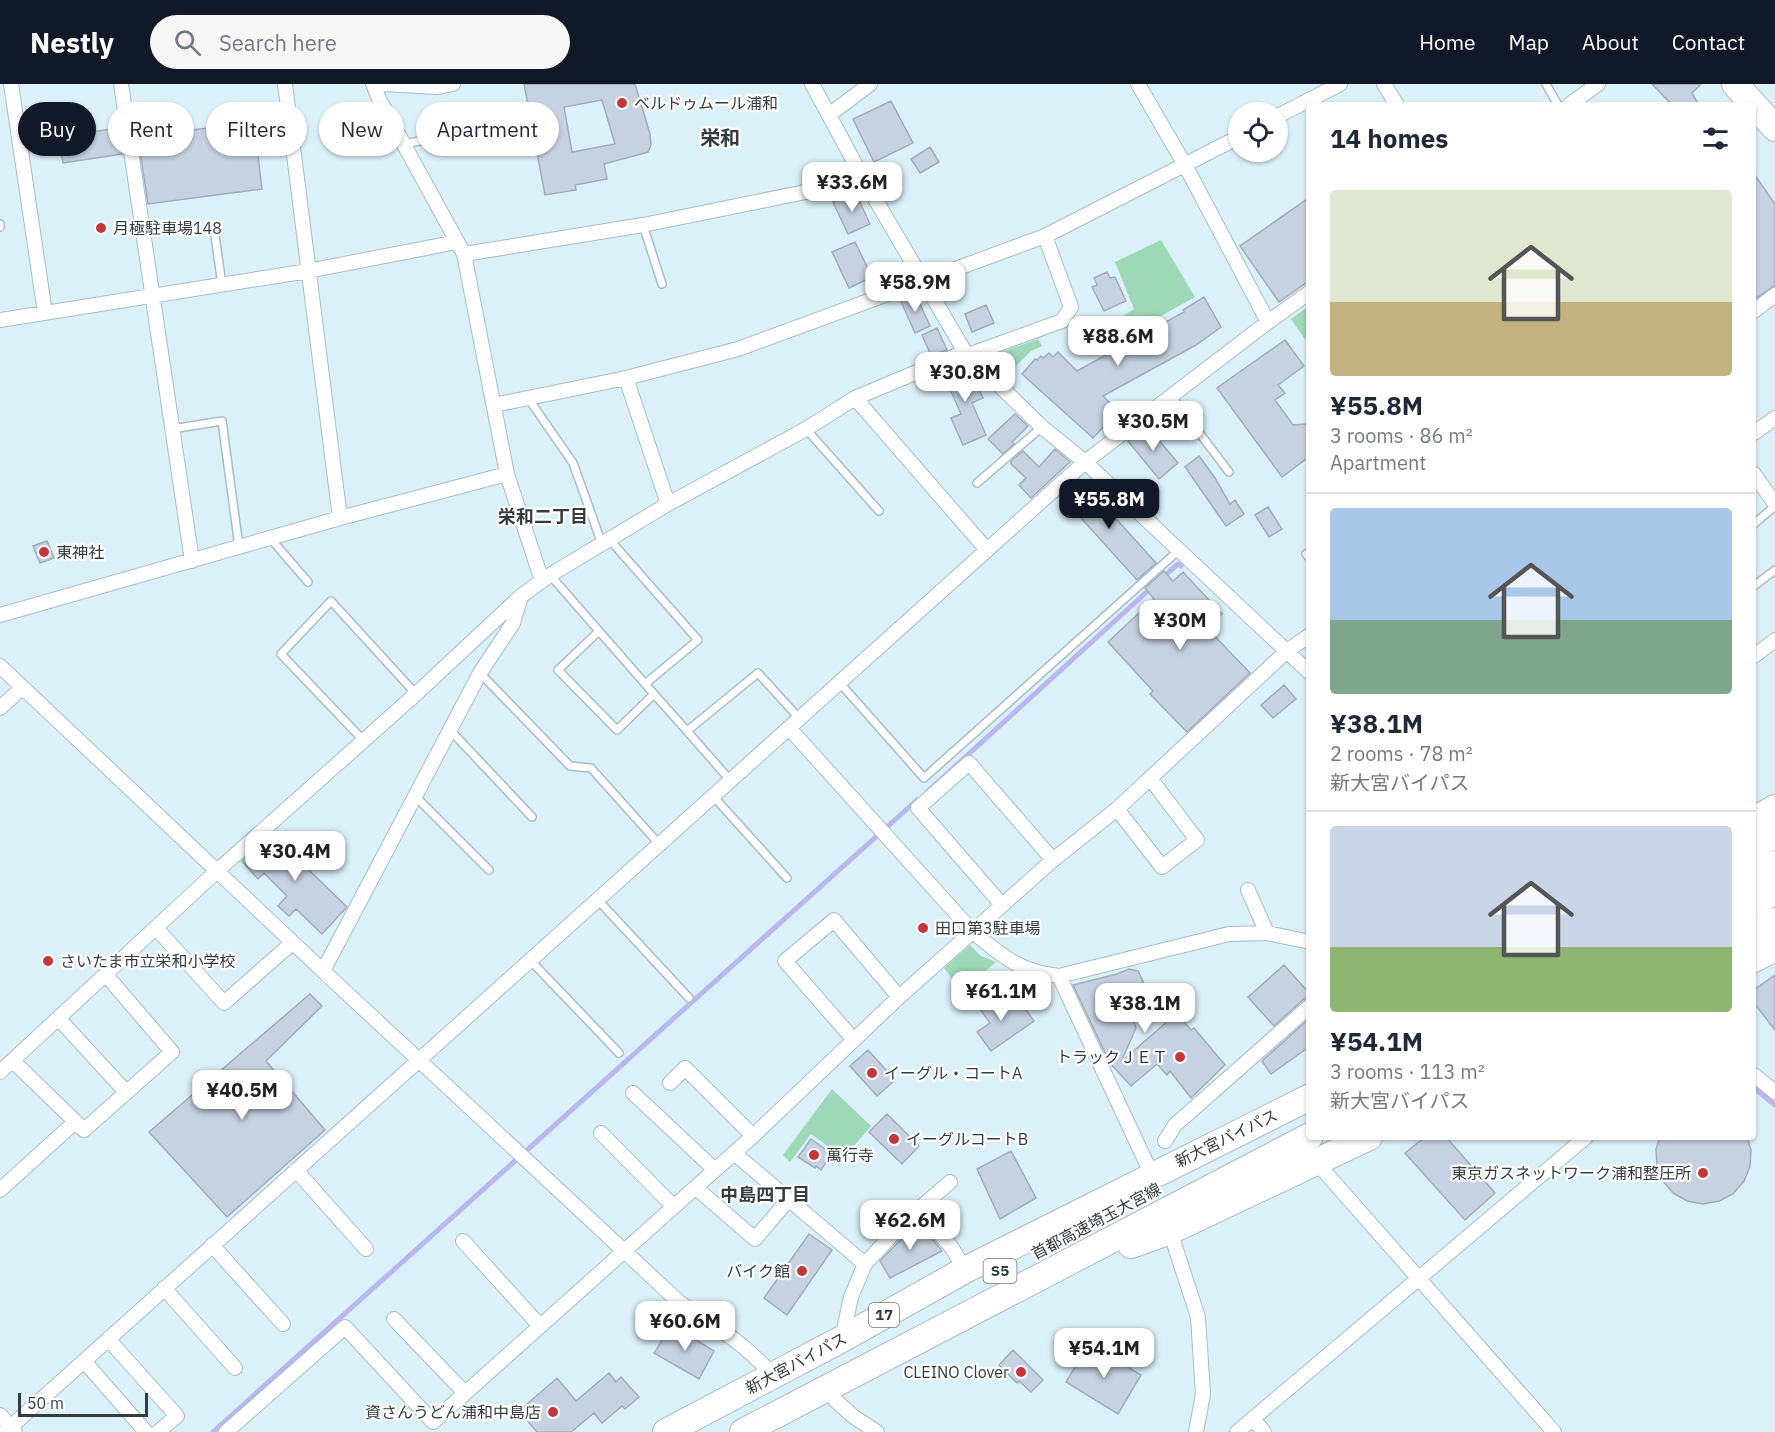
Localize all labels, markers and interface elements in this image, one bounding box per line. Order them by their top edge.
search box [150,15,570,69]
text: Nestly [30,24,114,61]
icon: search [171,26,204,59]
text: Search here [219,28,337,57]
text: Home [1419,28,1476,56]
text: Map [1509,28,1549,56]
text: About [1582,28,1639,56]
text: Contact [1672,28,1745,56]
place label: ベルドゥムール浦和 [634,93,778,113]
marker: ベルドゥムール浦和 [615,96,629,110]
chip: Buy [18,102,96,156]
chip: Rent [108,102,194,156]
chip: Filters [206,102,307,156]
chip: New [319,102,404,156]
chip: Apartment [416,102,559,156]
map controls [1228,102,1288,162]
button: locate [1228,102,1288,162]
text: 14 homes [1330,121,1448,155]
icon: filters [1699,122,1732,155]
district label: 栄和 [700,124,740,151]
pin: ¥33.6M [803,162,901,213]
text: ¥33.6M [816,168,888,195]
place label: 月極駐車場148 [113,218,222,238]
marker: 月極駐車場148 [94,221,108,235]
icon: home [1477,229,1585,337]
pin: ¥58.9M [866,262,964,313]
text: ¥58.9M [879,268,951,295]
pin: ¥88.6M [1069,316,1167,367]
text: ¥88.6M [1082,322,1154,349]
pin: ¥30.8M [916,352,1014,403]
text: ¥30.8M [929,358,1001,385]
text: ¥55.8M [1330,388,1423,422]
pin: ¥30.5M [1104,401,1202,452]
text: ¥30.5M [1117,407,1189,434]
text: 3 rooms · 86 m² [1330,422,1473,449]
text: Apartment [1330,449,1426,476]
pin: ¥55.8M [1060,479,1158,530]
text: ¥55.8M [1073,485,1145,512]
district label: 栄和二丁目 [498,505,588,528]
place label: 東神社 [56,542,104,562]
marker: 東神社 [37,545,51,559]
icon: home [1477,547,1585,655]
pin: ¥30M [1144,600,1216,651]
text: ¥30M [1153,606,1207,633]
text: ¥38.1M [1330,706,1423,740]
text: 2 rooms · 78 m² [1330,740,1473,767]
text: 新大宮バイパス [1330,769,1470,796]
pin: ¥30.4M [246,831,344,882]
text: ¥30.4M [259,837,331,864]
icon: home [1477,865,1585,973]
place label: 田口第3駐車場 [935,918,1041,938]
marker: 田口第3駐車場 [916,921,930,935]
place label: さいたま市立栄和小学校 [60,951,236,971]
marker: さいたま市立栄和小学校 [41,954,55,968]
pin: ¥61.1M [952,971,1050,1022]
text: ¥61.1M [965,977,1037,1004]
pin: ¥38.1M [1096,983,1194,1034]
text: ¥38.1M [1109,989,1181,1016]
text: ¥54.1M [1330,1024,1423,1058]
place label: トラックＪＥＴ [1056,1047,1168,1067]
marker: トラックＪＥＴ [1173,1050,1187,1064]
text: 3 rooms · 113 m² [1330,1058,1485,1085]
place label: イーグル・コートA [884,1063,1022,1083]
marker: イーグル・コートA [865,1066,879,1080]
pin: ¥40.5M [193,1070,291,1121]
text: ¥40.5M [206,1076,278,1103]
text: 新大宮バイパス [1330,1087,1470,1114]
street label: 新大宮バイパス [1171,1105,1281,1171]
place label: イーグルコートB [906,1129,1028,1149]
marker: イーグルコートB [887,1132,901,1146]
place label: 萬行寺 [826,1145,874,1165]
marker: 萬行寺 [807,1148,821,1162]
place label: 東京ガスネットワーク浦和整圧所 [1451,1163,1691,1183]
marker: 東京ガスネットワーク浦和整圧所 [1696,1166,1710,1180]
street label: 首都高速埼玉大宮線 [1028,1178,1164,1264]
district label: 中島四丁目 [720,1183,810,1206]
pin: ¥62.6M [861,1200,959,1251]
text: ¥62.6M [874,1206,946,1233]
road number: S5 [984,1259,1016,1283]
place label: バイク館 [726,1261,790,1281]
marker: バイク館 [795,1264,809,1278]
pin: ¥60.6M [636,1301,734,1352]
road number: 17 [869,1303,899,1327]
text: ¥60.6M [649,1307,721,1334]
street label: 新大宮バイパス [742,1328,850,1398]
pin: ¥54.1M [1055,1328,1153,1379]
text: ¥54.1M [1068,1334,1140,1361]
place label: CLEINO Clover [903,1362,1009,1382]
marker: CLEINO Clover [1014,1365,1028,1379]
scale bar [18,1390,148,1418]
text: 50 m [27,1393,64,1413]
place label: 資さんうどん浦和中島店 [365,1402,541,1422]
marker: 資さんうどん浦和中島店 [546,1405,560,1419]

